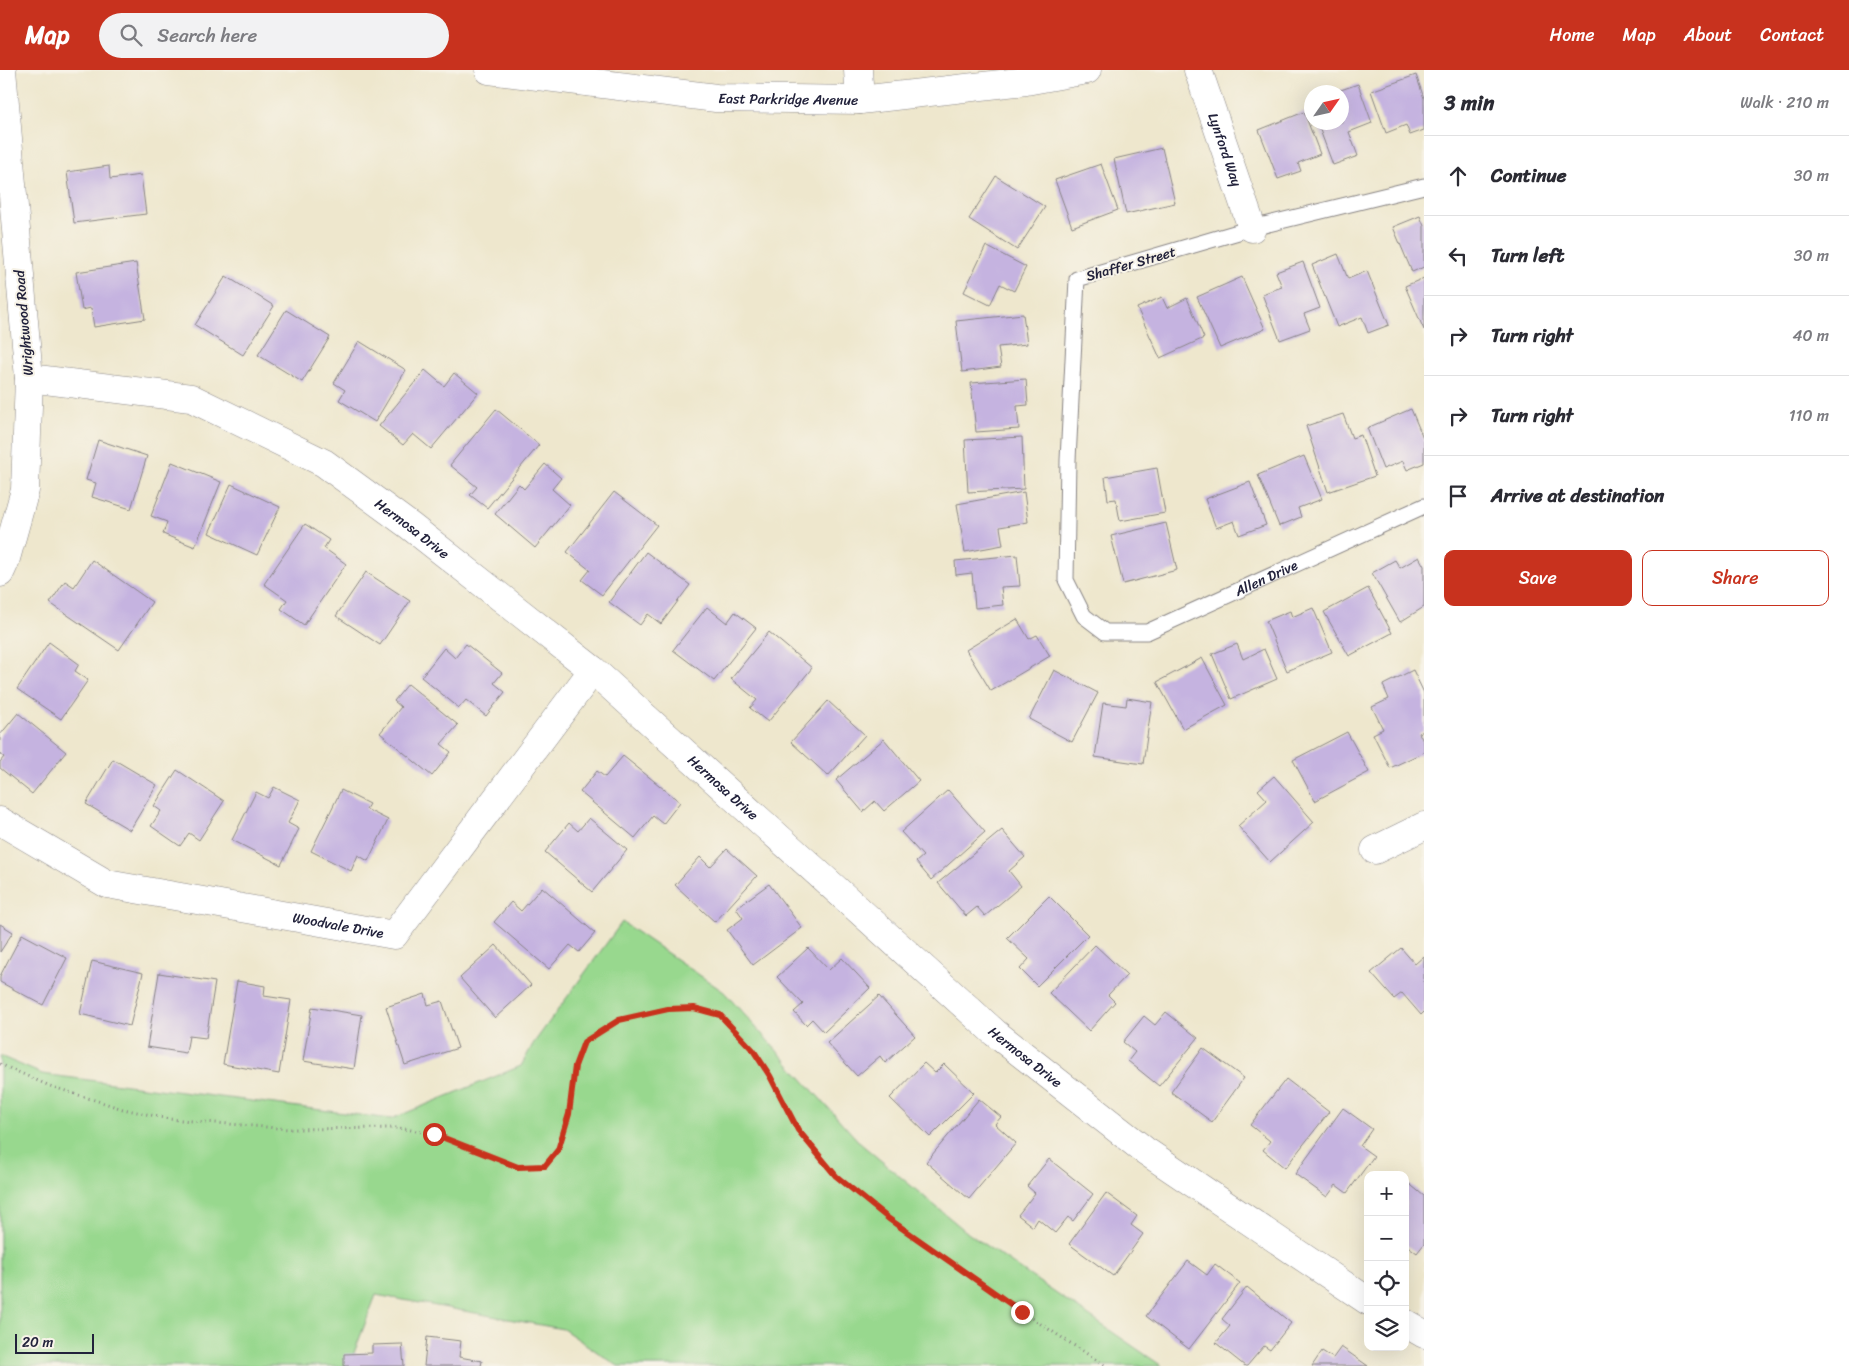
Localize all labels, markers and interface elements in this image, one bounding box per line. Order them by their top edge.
search box [99,13,449,58]
text: Map [25,14,69,56]
text: Search here [157,19,257,52]
text: Home [1550,19,1595,51]
text: Map [1623,19,1656,51]
text: About [1684,19,1732,51]
text: Contact [1760,19,1824,51]
icon: search [117,21,145,49]
text: 3 min [1444,84,1494,122]
north arrow [1304,85,1349,130]
street label: East Parkridge Avenue [718,86,858,112]
text: Walk · 210 m [1740,88,1829,117]
street label: Lynford Way [1201,109,1250,190]
text: Continue [1491,159,1567,192]
text: 30 m [1794,161,1829,190]
icon: ahead [1444,162,1472,190]
street label: Shaffer Street [1083,239,1179,289]
text: Turn left [1491,239,1564,272]
text: 30 m [1794,241,1829,270]
icon: left [1444,242,1472,270]
street label: Wrightwood Road [7,268,41,377]
text: Turn right [1491,319,1573,352]
text: 40 m [1792,321,1829,350]
icon: right [1444,322,1472,350]
text: Turn right [1491,399,1573,432]
text: 110 m [1789,401,1829,430]
icon: right [1444,402,1472,430]
text: Arrive at destination [1491,479,1664,512]
icon: arrive [1444,482,1472,510]
street label: Hermosa Drive [369,491,455,565]
button: Save [1444,550,1632,606]
button: Share [1642,550,1829,606]
street label: Allen Drive [1230,553,1302,603]
street label: Hermosa Drive [682,748,764,827]
street label: Woodvale Drive [291,905,386,945]
street label: Hermosa Drive [982,1020,1068,1094]
route start [423,1123,446,1146]
map controls [1364,1171,1409,1351]
button: + [1364,1171,1409,1216]
button: − [1364,1216,1409,1261]
button: locate [1364,1261,1409,1306]
route end [1011,1301,1034,1324]
button: layers [1364,1306,1409,1351]
text: 20 m [22,1330,53,1355]
scale bar [15,1331,94,1354]

